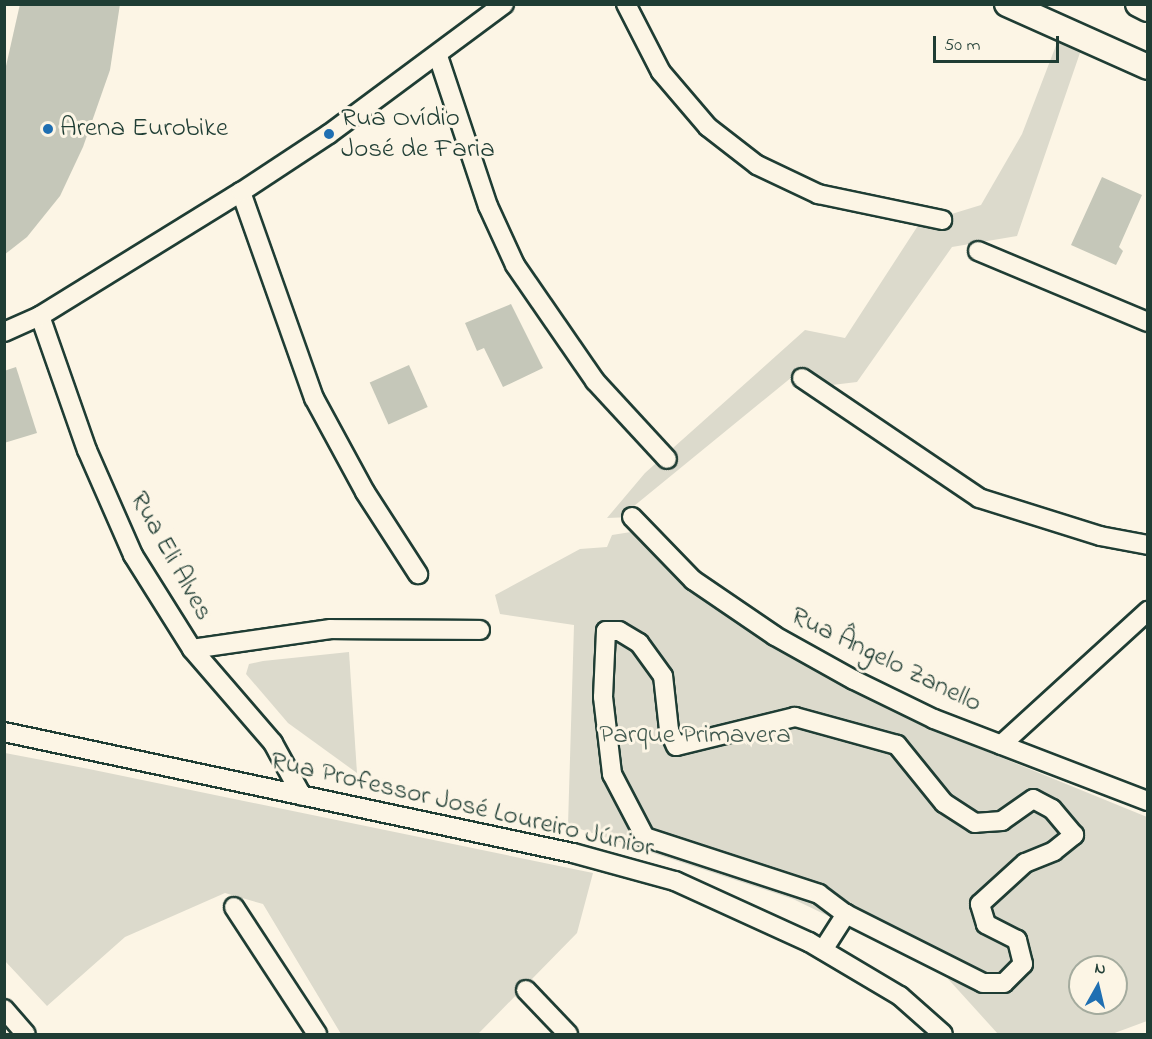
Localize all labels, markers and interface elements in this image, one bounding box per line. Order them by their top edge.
scale bar [936,24,1062,62]
text: 50 m [944,33,981,59]
place label: Rua Ovídio José de Faria [341,102,495,165]
place label: Arena Eurobike [60,113,228,145]
marker: Arena Eurobike [41,122,55,136]
marker: Rua Ovídio José de Faria [322,127,336,141]
street label: Rua Eli Alves [122,486,220,626]
street label: Rua Ângelo Zanello [785,600,987,720]
park label: Parque Primavera [599,720,791,752]
street label: Rua Professor José Loureiro Júnior [267,745,657,865]
north arrow [1068,955,1128,1015]
text: N [1093,957,1107,982]

